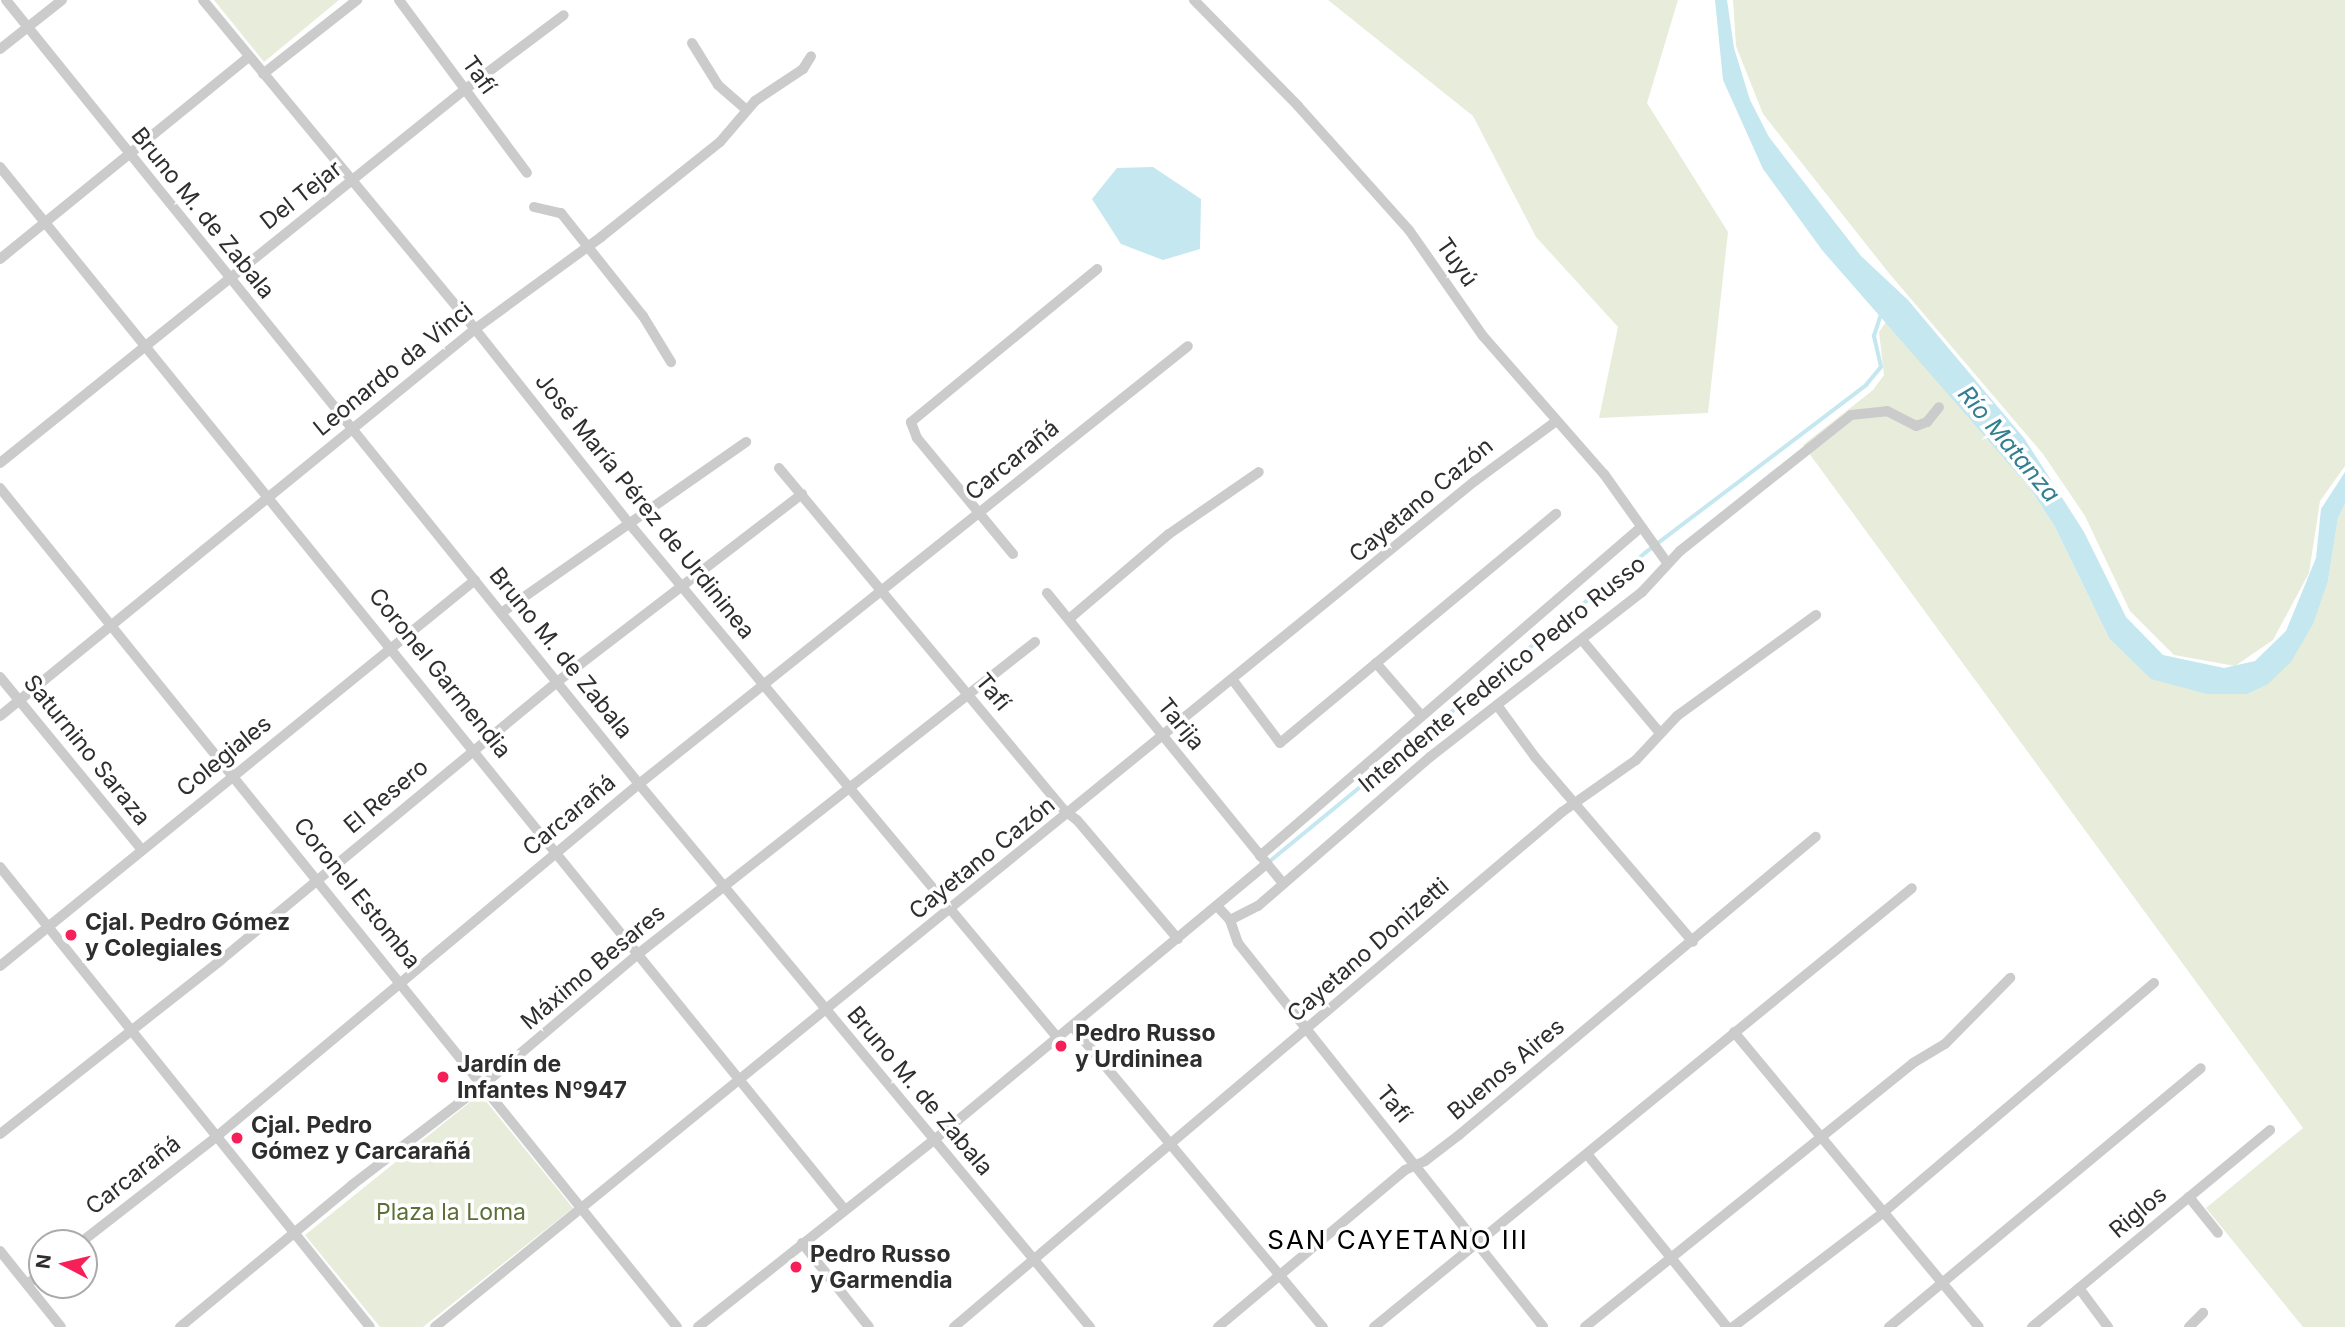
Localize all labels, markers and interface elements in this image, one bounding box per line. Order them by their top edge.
street label: Tafí [456,51,502,99]
street label: Bruno M. de Zabala [126,122,280,304]
street label: Del Tejar [255,155,347,235]
street label: Tuyú [1430,232,1484,292]
street label: Leonardo da Vinci [308,296,478,442]
street label: José María Pérez de Urdininea [529,368,761,644]
water label: Río Matanza [1952,380,2066,508]
street label: Carcarañá [960,414,1064,506]
street label: Cayetano Cazón [1344,432,1498,568]
street label: Intendente Federico Pedro Russo [1353,550,1651,798]
street label: Bruno M. de Zabala [484,562,638,744]
street label: Coronel Garmendia [363,583,517,763]
street label: Tafí [970,668,1016,716]
street label: Saturnino Saraza [18,669,156,831]
street label: Tarija [1152,692,1210,756]
street label: Colegiales [171,710,277,802]
street label: El Resero [338,753,434,839]
street label: Carcarañá [517,768,621,862]
street label: Cayetano Cazón [904,791,1060,925]
street label: Coronel Estomba [288,812,426,974]
street label: Cayetano Donizetti [1282,872,1454,1028]
street label: Máximo Besares [515,899,671,1035]
place label: Cjal. Pedro Gómez y Colegiales [85,908,291,962]
marker: Cjal. Pedro Gómez y Colegiales [63,927,79,943]
street label: Bruno M. de Zabala [841,1001,999,1181]
street label: Buenos Aires [1442,1012,1570,1126]
place label: Pedro Russo y Urdininea [1075,1019,1216,1073]
marker: Pedro Russo y Urdininea [1053,1038,1069,1054]
place label: Jardín de Infantes Nº947 [457,1050,627,1104]
marker: Jardín de Infantes Nº947 [435,1069,451,1085]
street label: Tafí [1371,1080,1417,1128]
place label: Cjal. Pedro Gómez y Carcarañá [251,1111,471,1165]
street label: Carcarañá [80,1130,186,1220]
marker: Cjal. Pedro Gómez y Carcarañá [229,1130,245,1146]
street label: Riglos [2104,1180,2172,1244]
park label: Plaza la Loma [376,1198,526,1226]
district label: SAN CAYETANO III [1269,1224,1527,1256]
north arrow [28,1229,98,1299]
place label: Pedro Russo y Garmendia [810,1240,953,1294]
text: N [31,1253,56,1270]
marker: Pedro Russo y Garmendia [788,1259,804,1275]

